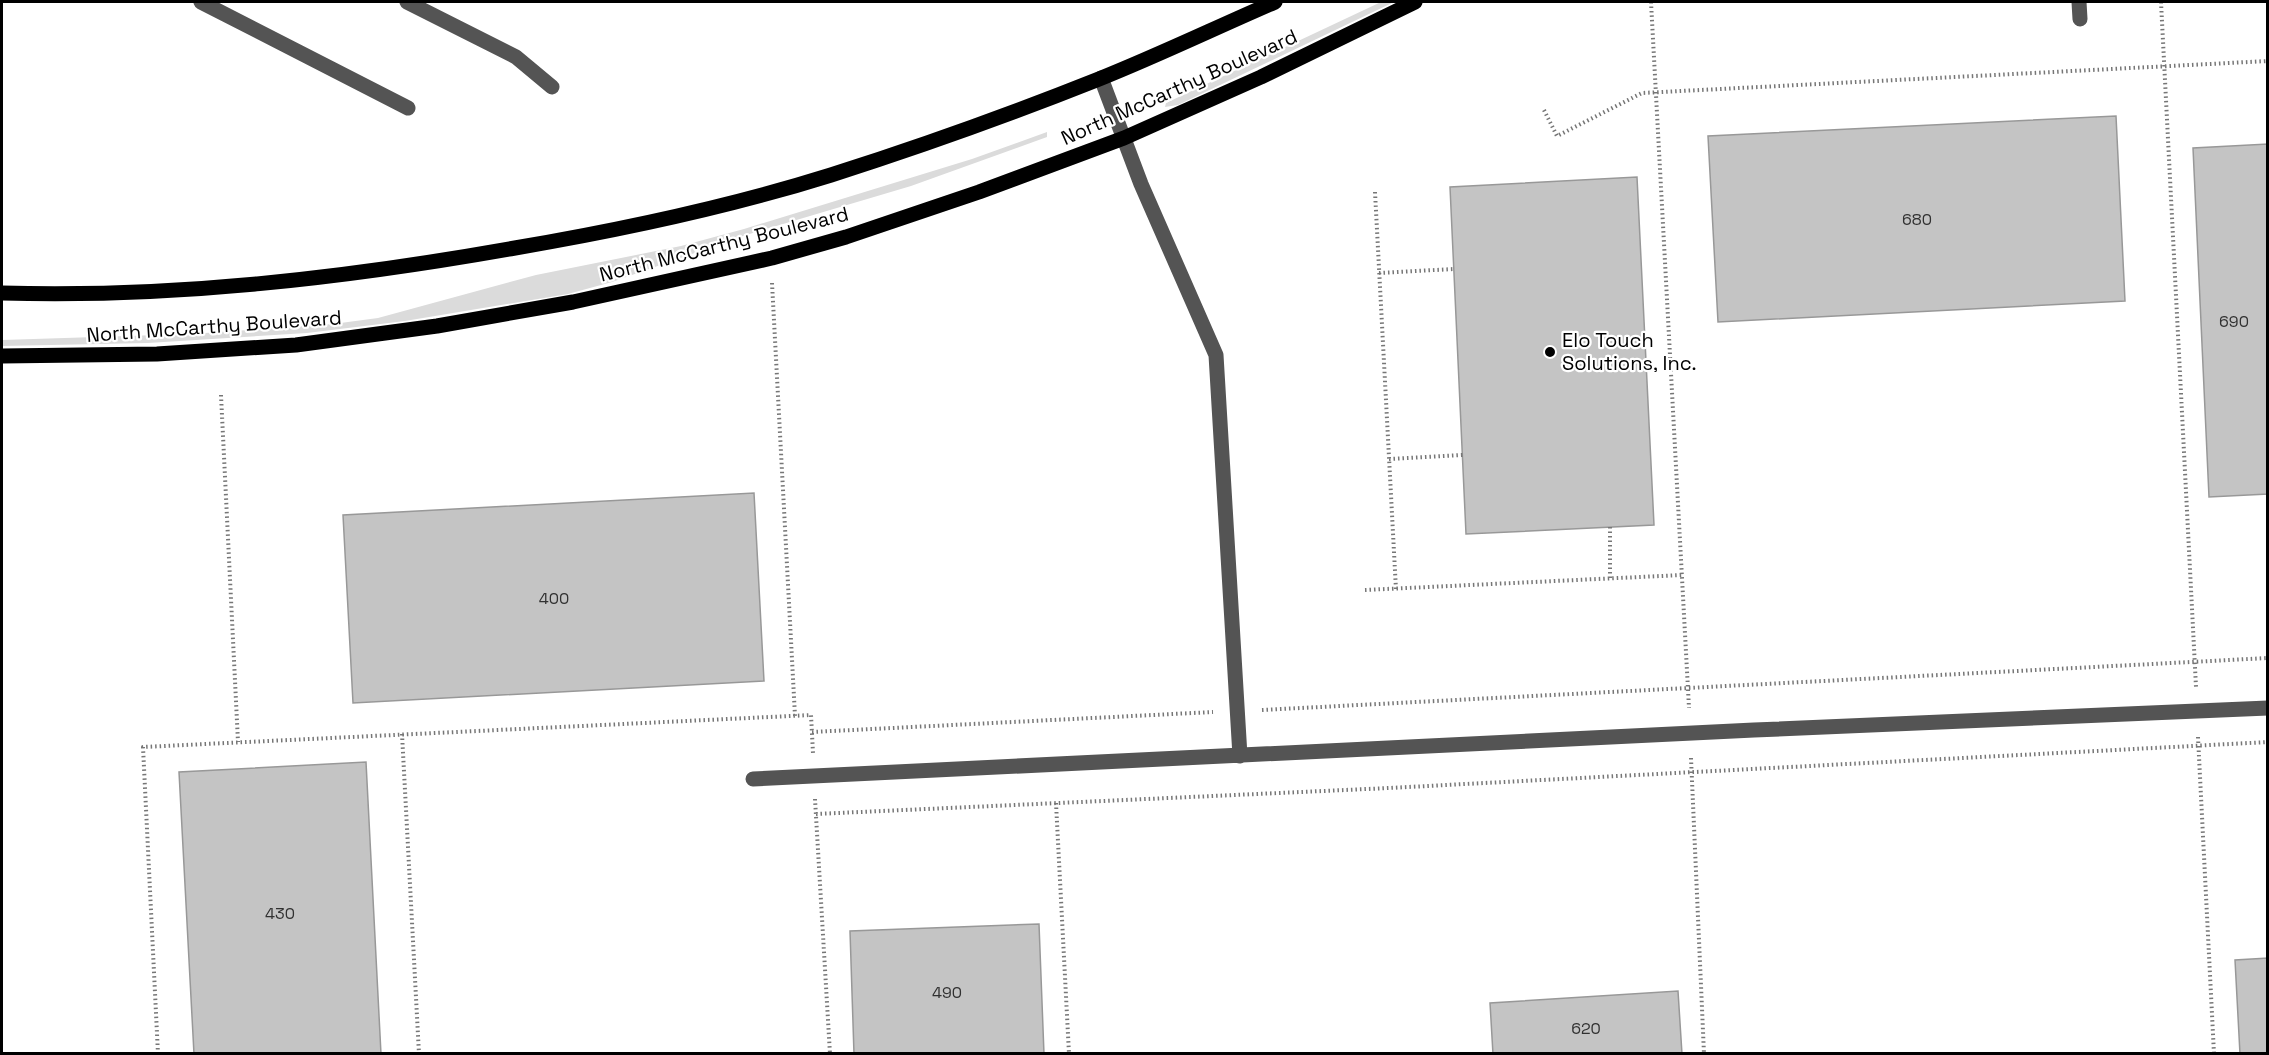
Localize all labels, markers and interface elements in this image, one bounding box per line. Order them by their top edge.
street label: North McCarthy Boulevard [1057,23,1301,151]
street label: North McCarthy Boulevard [597,200,851,288]
house number: 680 [1902,209,1932,230]
street label: North McCarthy Boulevard [86,304,342,348]
house number: 690 [2219,311,2249,332]
place label: Elo Touch Solutions, Inc. [1562,327,1697,376]
marker: Elo Touch Solutions, Inc. [1543,345,1557,359]
house number: 400 [539,588,569,609]
house number: 430 [265,903,295,924]
house number: 490 [932,982,962,1003]
house number: 620 [1571,1018,1601,1039]

